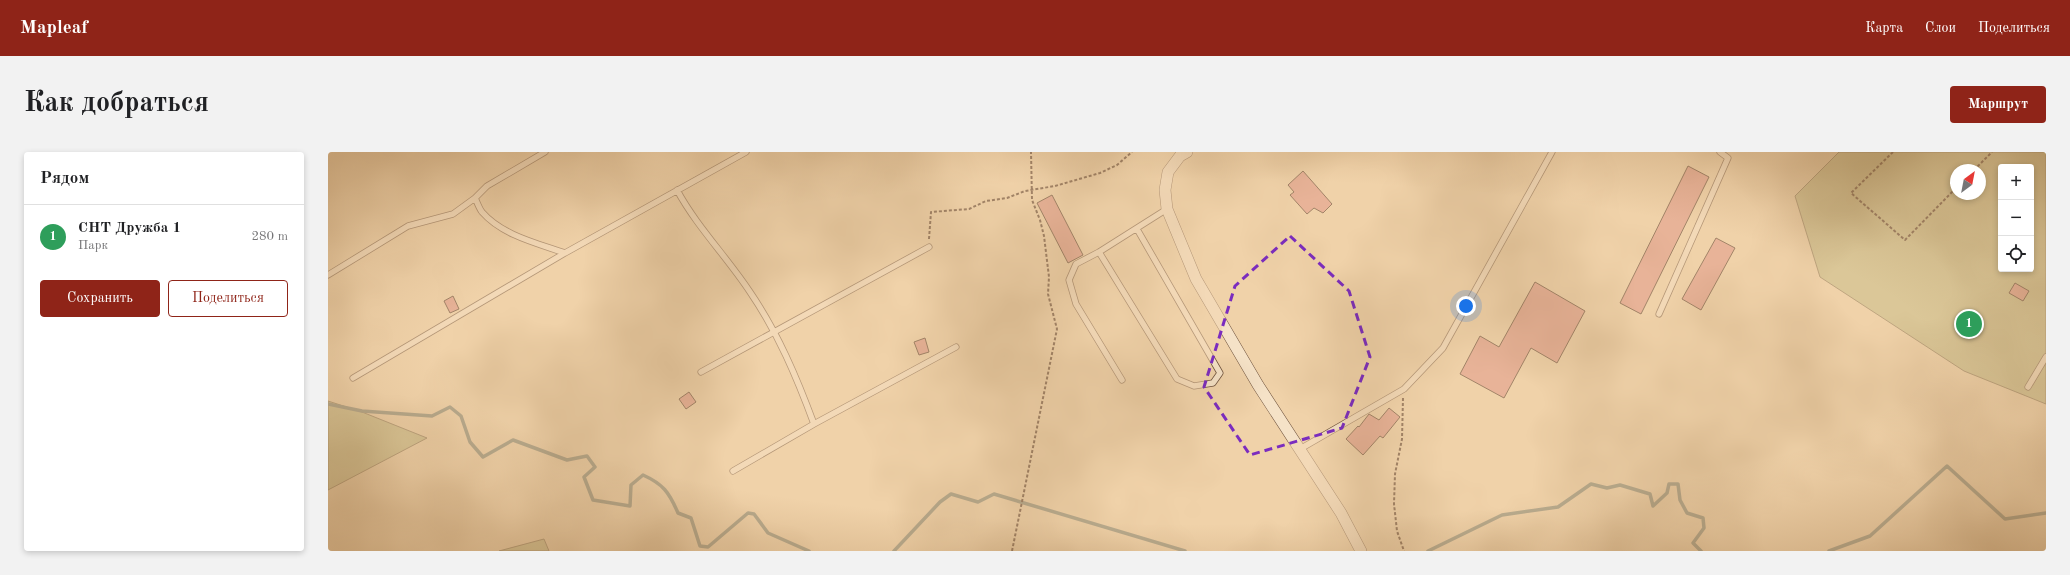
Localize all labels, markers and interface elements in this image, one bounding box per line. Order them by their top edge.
text: Mapleaf [20,19,88,38]
text: Карта [1865,21,1903,35]
text: Слои [1925,21,1956,35]
text: Поделиться [1978,21,2050,35]
button: Маршрут [1950,86,2046,123]
text: Как добраться [24,90,209,118]
north arrow [1950,164,1986,200]
map controls [1998,164,2034,272]
button: + [1998,164,2034,200]
text: Рядом [40,170,89,187]
button: − [1998,200,2034,236]
text: СНТ Дружба 1 [78,221,181,236]
text: 1 [49,230,57,243]
text: 280 m [251,230,288,243]
button: locate [1998,236,2034,272]
text: Парк [78,239,108,252]
button: Сохранить [40,280,160,317]
button: Поделиться [168,280,288,317]
your location [1456,296,1476,316]
pin: 1 [1956,309,1982,339]

